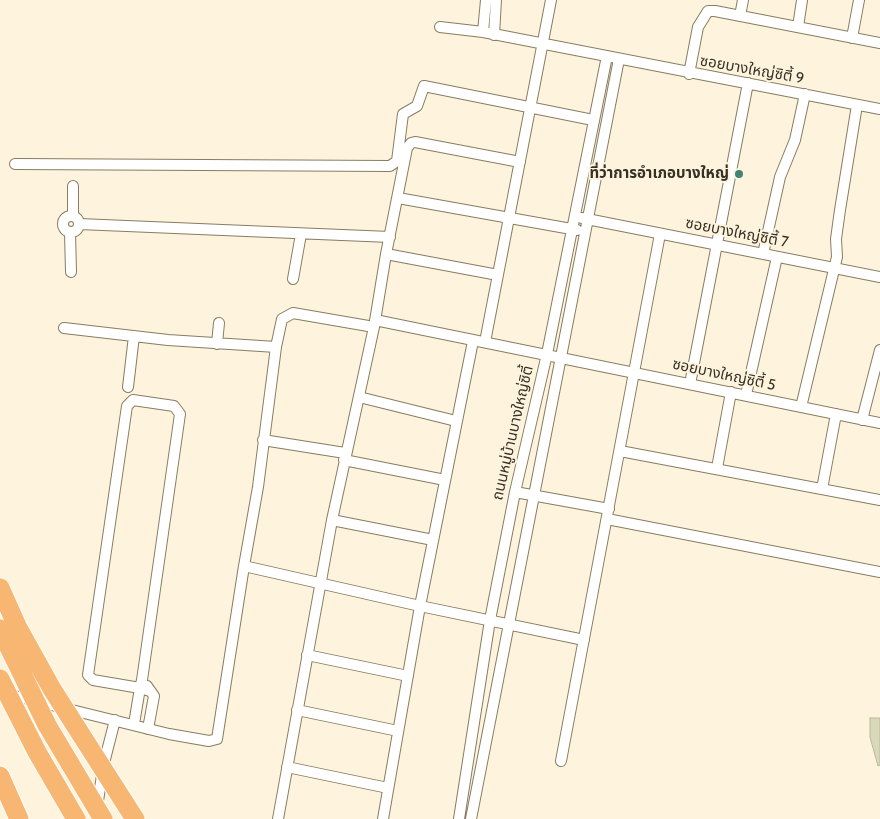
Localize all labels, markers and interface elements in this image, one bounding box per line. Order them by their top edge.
street label: ซอยบางใหญ่ซิตี้ 9 [698,52,806,88]
place label: ที่ว่าการอำเภอบางใหญ่ [589,165,729,183]
marker: ที่ว่าการอำเภอบางใหญ่ [733,168,745,180]
street label: ซอยบางใหญ่ซิตี้ 7 [684,214,790,252]
street label: ซอยบางใหญ่ซิตี้ 5 [671,355,777,395]
street label: ถนนหมู่บ้านบางใหญ่ซิตี้ [489,364,537,502]

